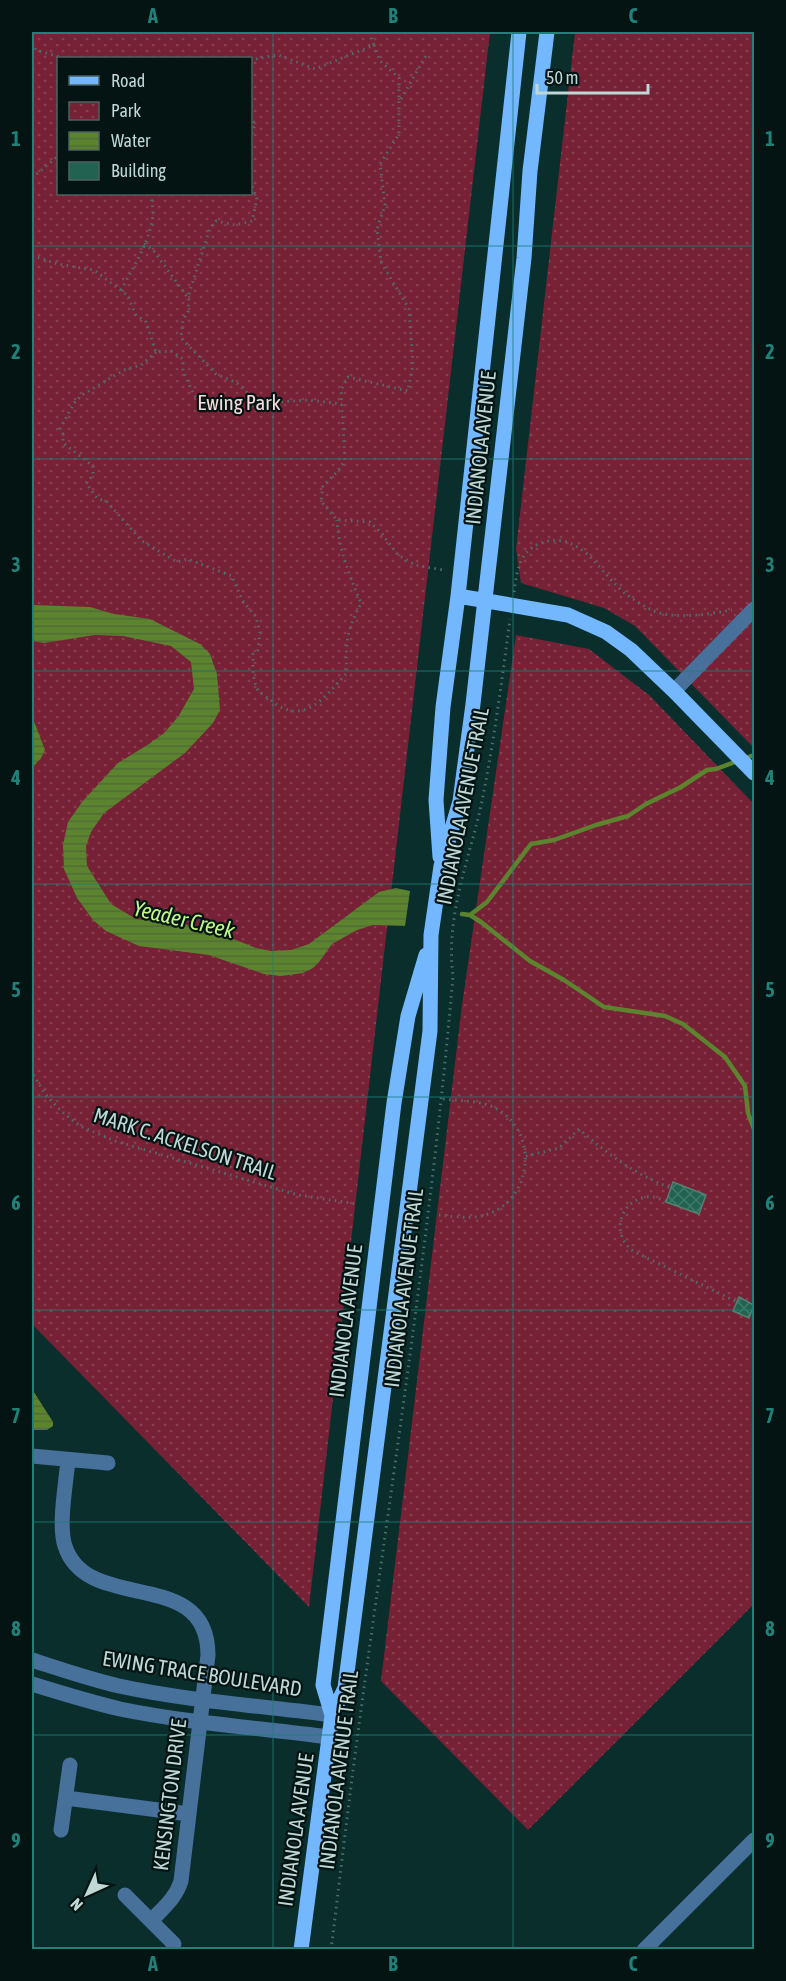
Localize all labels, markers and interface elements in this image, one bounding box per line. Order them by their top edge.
text: A [147,4,158,27]
text: B [388,4,398,27]
text: C [629,4,638,27]
legend [57,57,252,195]
scale bar [537,57,648,95]
text: 50 m [546,67,578,88]
text: Road [111,70,145,91]
text: Park [111,100,141,121]
text: 1 [11,127,21,150]
text: 1 [765,127,775,150]
text: Water [111,130,151,151]
text: Building [111,160,166,181]
text: 2 [11,340,21,363]
text: 2 [765,340,775,363]
street label: INDIANOLA AVENUE [460,370,500,526]
park label: Ewing Park [197,390,281,414]
text: 3 [11,553,21,576]
text: 3 [765,553,775,576]
street label: INDIANOLA AVENUE TRAIL [431,705,493,906]
text: 4 [10,766,21,789]
text: 4 [764,766,775,789]
water label: Yeader Creek [131,895,237,943]
text: 5 [11,978,21,1001]
text: 5 [765,978,775,1001]
street label: MARK C. ACKELSON TRAIL [91,1102,280,1184]
street label: INDIANOLA AVENUE TRAIL [379,1187,427,1389]
text: 6 [11,1191,21,1214]
text: 6 [765,1191,775,1214]
street label: INDIANOLA AVENUE [324,1243,366,1399]
text: 7 [11,1404,21,1427]
text: 7 [765,1404,775,1427]
text: 8 [11,1617,21,1640]
text: 8 [765,1617,775,1640]
street label: EWING TRACE BOULEVARD [101,1645,303,1701]
street label: INDIANOLA AVENUE TRAIL [314,1669,362,1871]
street label: KENSINGTON DRIVE [148,1718,190,1872]
street label: INDIANOLA AVENUE [272,1752,318,1908]
text: 9 [11,1829,21,1852]
text: 9 [765,1829,775,1852]
north arrow [57,1864,117,1924]
text: N [67,1895,86,1914]
text: A [147,1952,158,1975]
text: B [388,1952,398,1975]
text: C [629,1952,638,1975]

